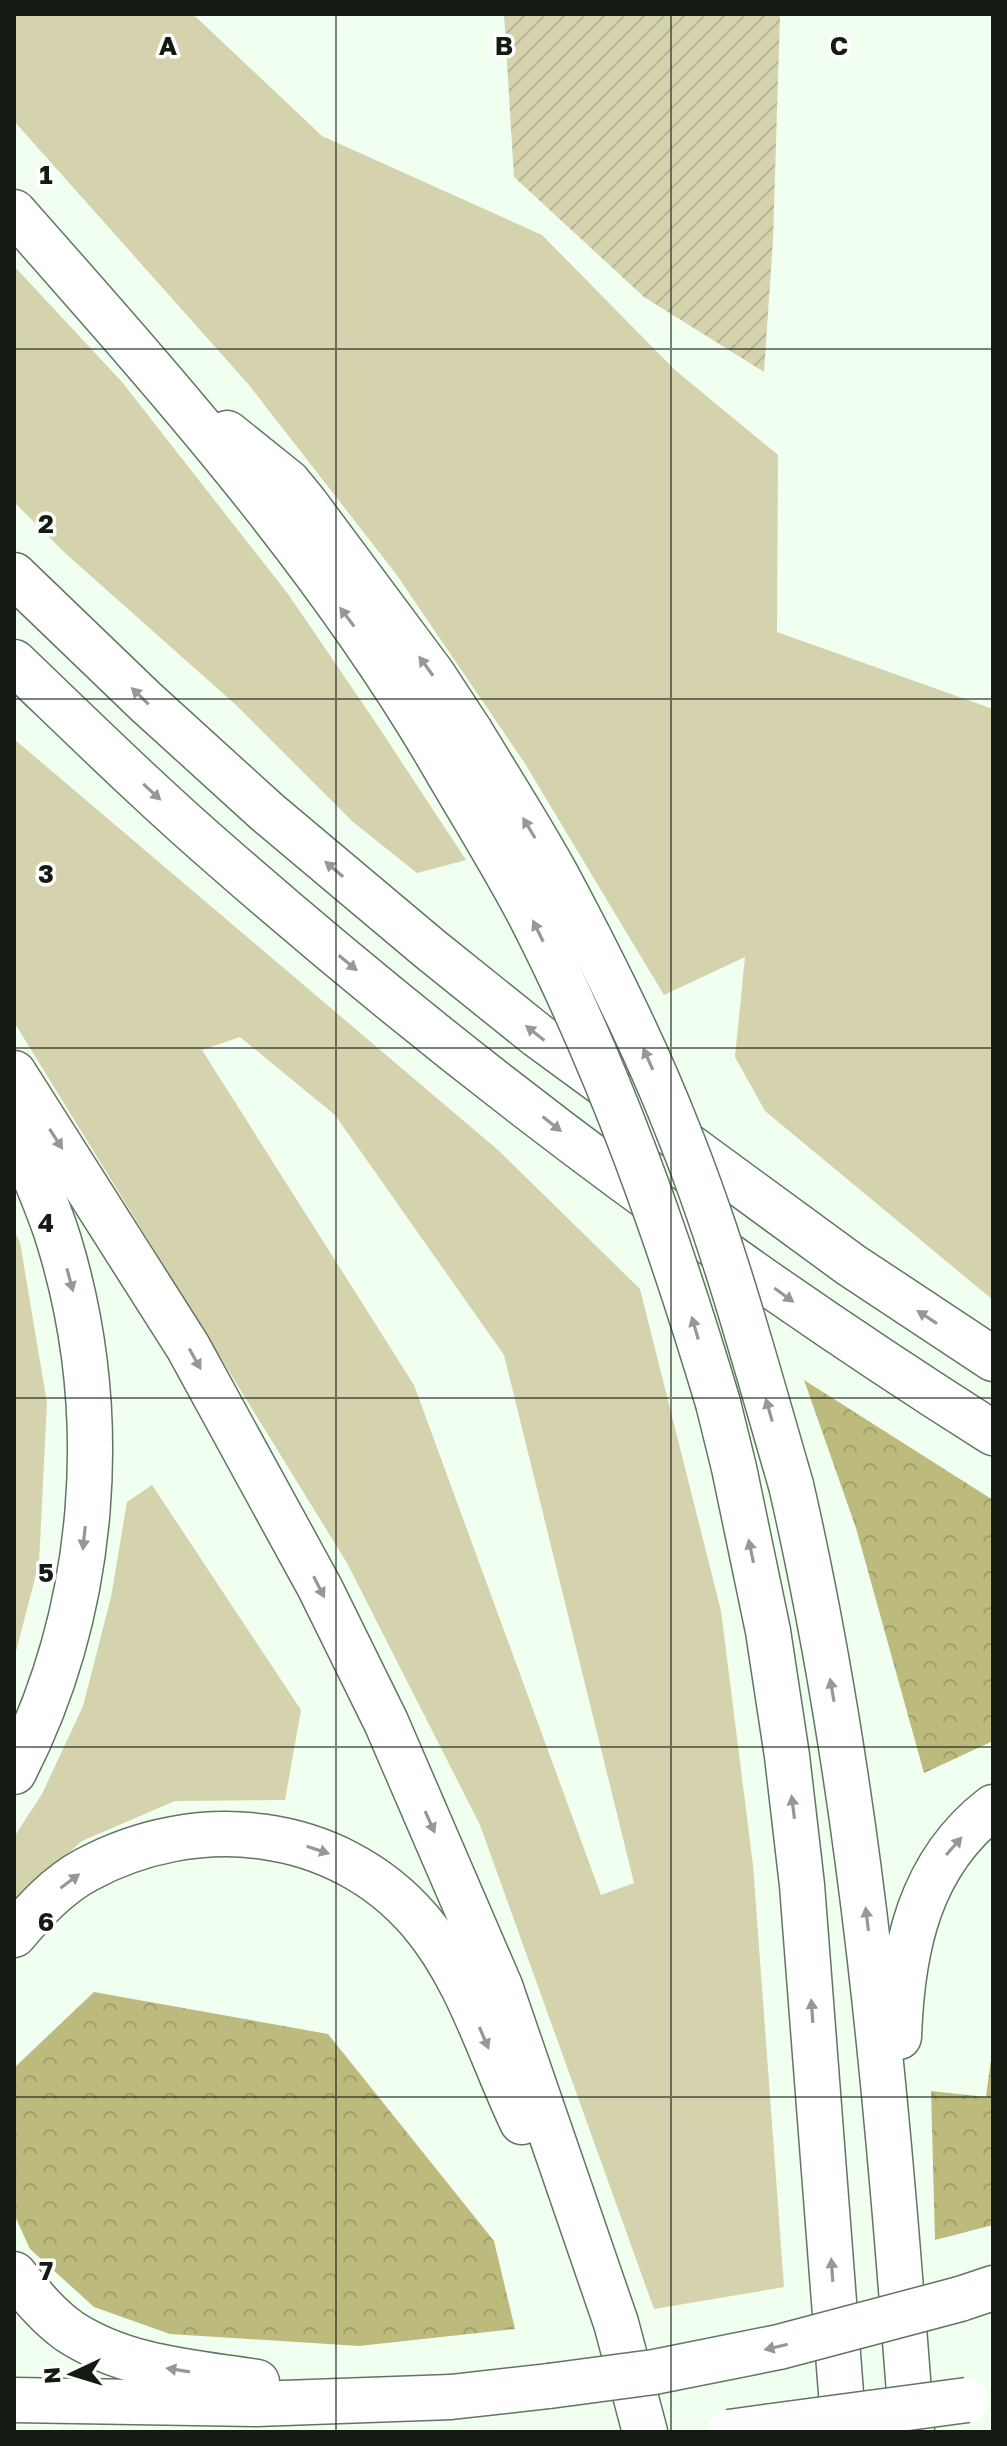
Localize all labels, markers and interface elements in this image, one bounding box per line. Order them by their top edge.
text: A [159,30,178,61]
text: B [495,30,513,61]
text: C [830,30,848,61]
text: 1 [39,159,53,190]
text: 2 [38,508,54,539]
one-way arrow [340,606,356,627]
one-way arrow [419,656,435,677]
one-way arrow [131,687,150,705]
one-way arrow [142,783,161,801]
one-way arrow [522,817,536,839]
text: 3 [38,858,54,889]
one-way arrow [324,861,344,878]
one-way arrow [531,919,544,942]
one-way arrow [338,954,358,971]
one-way arrow [525,1026,545,1042]
one-way arrow [641,1047,655,1071]
one-way arrow [542,1116,562,1132]
one-way arrow [48,1128,62,1150]
text: 4 [38,1207,54,1238]
one-way arrow [64,1268,76,1293]
one-way arrow [773,1287,794,1302]
one-way arrow [917,1309,938,1324]
one-way arrow [688,1316,701,1340]
one-way arrow [188,1348,202,1370]
one-way arrow [762,1398,775,1422]
one-way arrow [77,1526,90,1551]
one-way arrow [744,1538,757,1563]
text: 5 [38,1557,54,1588]
one-way arrow [313,1576,326,1599]
one-way arrow [826,1678,838,1703]
one-way arrow [787,1794,800,1819]
one-way arrow [424,1810,437,1834]
one-way arrow [945,1836,962,1856]
one-way arrow [307,1845,331,1857]
one-way arrow [60,1874,81,1890]
text: 6 [38,1906,54,1937]
one-way arrow [860,1906,873,1931]
one-way arrow [805,1998,818,2023]
one-way arrow [478,2026,491,2050]
text: 7 [39,2255,53,2286]
one-way arrow [825,2258,838,2283]
north arrow [32,2334,112,2414]
one-way arrow [764,2341,789,2354]
one-way arrow [166,2363,191,2376]
text: N [37,2366,66,2385]

